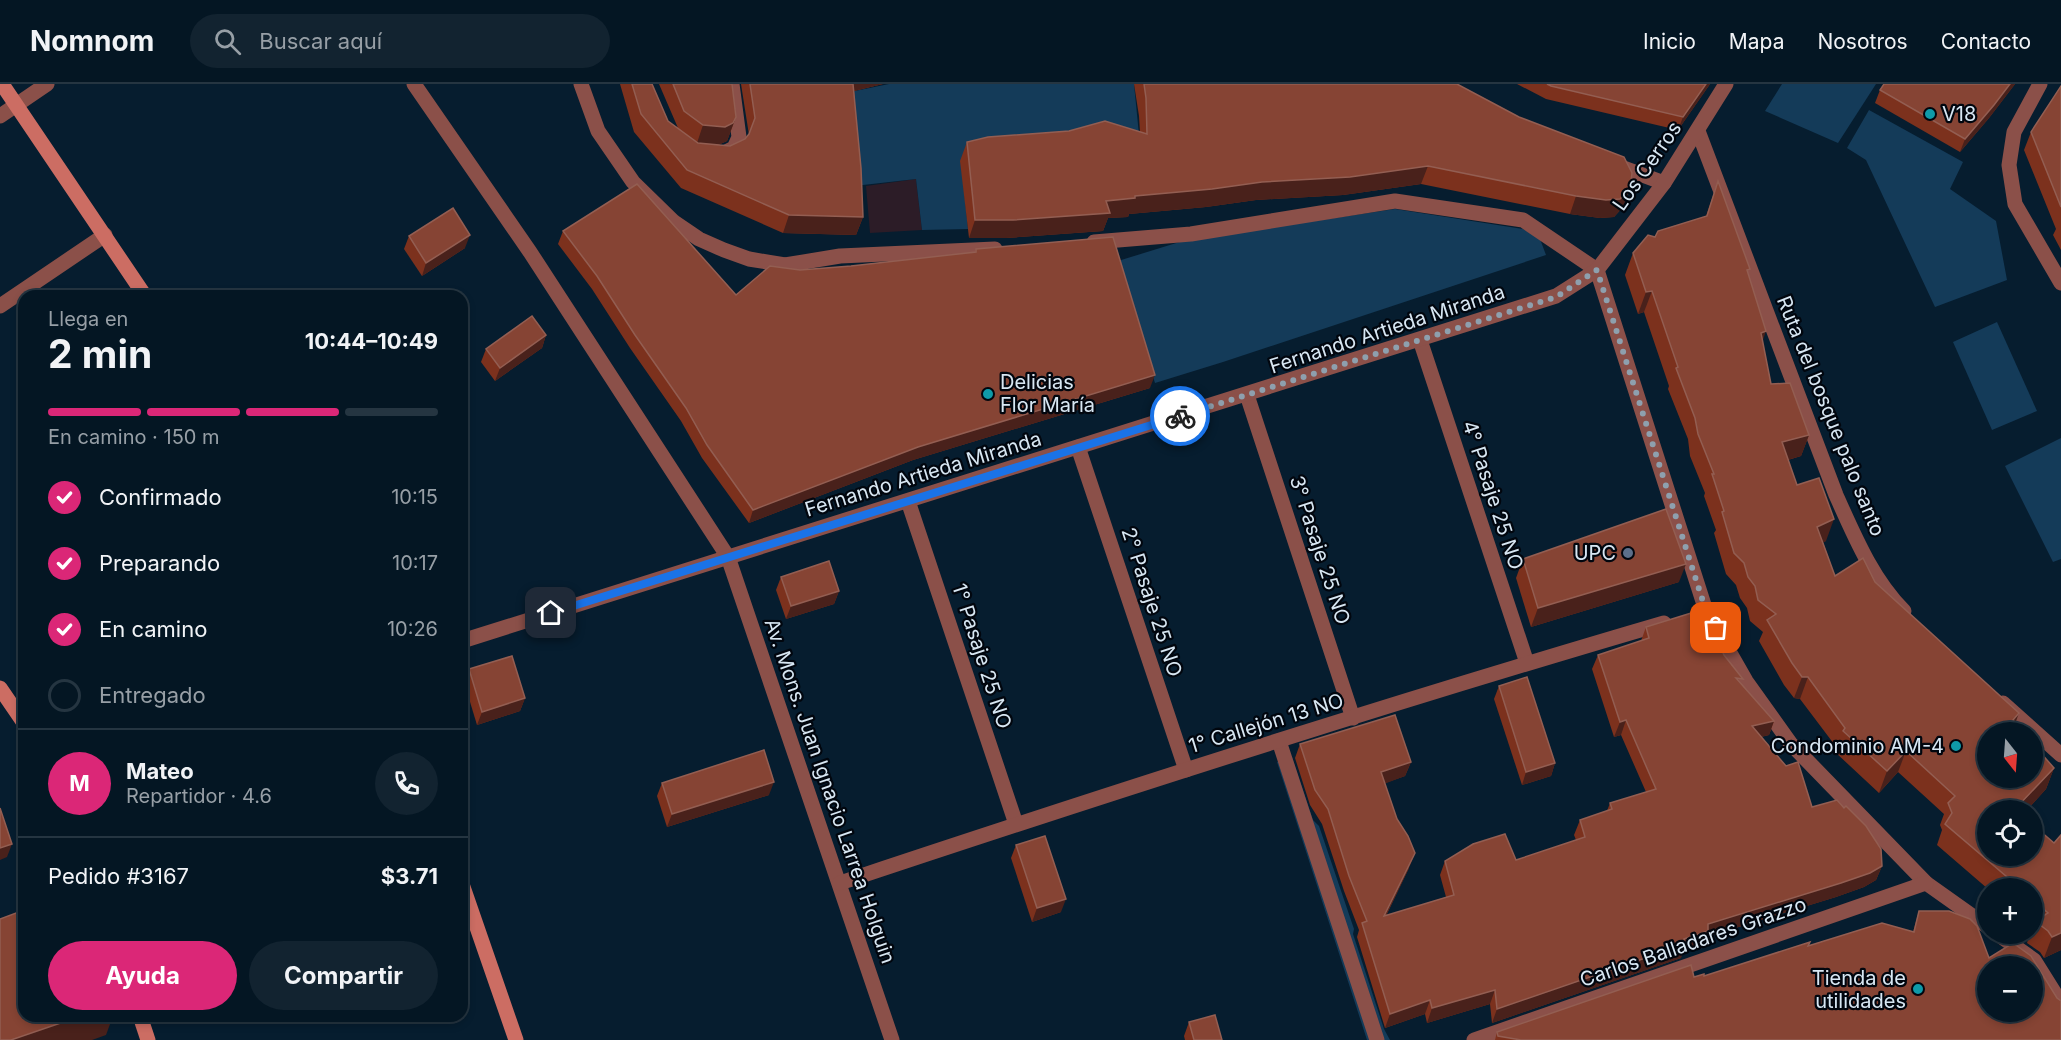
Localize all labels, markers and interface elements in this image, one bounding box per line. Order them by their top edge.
search box [190,14,610,68]
text: Nomnom [30,24,154,58]
icon: search [211,25,244,58]
text: Buscar aquí [259,28,382,54]
text: Inicio [1643,29,1696,54]
text: Mapa [1729,29,1784,54]
text: Nosotros [1817,29,1908,54]
text: Contacto [1941,29,2031,54]
place label: V18 [1942,102,1976,126]
marker: V18 [1923,107,1937,121]
street label: Los Cerros [1608,117,1686,215]
street label: Fernando Artieda Miranda [1266,280,1508,378]
street label: Ruta del bosque palo santo [1772,292,1890,540]
text: Llega en [48,307,128,331]
text: 10:44–10:49 [305,328,438,354]
text: 2 min [48,330,152,377]
place label: Delicias Flor María [1000,370,1095,417]
courier [1150,386,1210,446]
marker: Delicias Flor María [981,387,995,401]
icon: bike [1164,400,1197,433]
street label: 4° Pasaje 25 NO [1458,417,1528,573]
text: En camino · 150 m [48,425,220,449]
street label: Fernando Artieda Miranda [802,427,1044,521]
street label: 3° Pasaje 25 NO [1285,473,1355,627]
icon: check [48,481,81,514]
text: Confirmado [99,484,222,510]
text: 10:15 [391,485,438,509]
street label: 2° Pasaje 25 NO [1117,524,1187,680]
place label: UPC [1574,541,1616,565]
marker: UPC [1621,546,1635,560]
icon: check [48,547,81,580]
text: Preparando [99,550,220,576]
text: 10:17 [392,551,438,575]
street label: 1° Pasaje 25 NO [947,580,1017,732]
pin [525,587,576,638]
icon: home [534,596,567,629]
pin [1690,602,1741,653]
icon: bag [1699,611,1732,644]
icon: check [48,613,81,646]
street label: Av. Mons. Juan Ignacio Larrea Holguin [760,615,900,967]
text: En camino [99,616,207,642]
text: 10:26 [387,617,438,641]
text: Entregado [99,682,206,708]
street label: 1° Callejón 13 NO [1186,688,1346,758]
north arrow [1977,722,2043,788]
map controls [1977,722,2043,1022]
place label: Condominio AM-4 [1771,734,1944,758]
marker: Condominio AM-4 [1949,739,1963,753]
button: phone [375,752,438,815]
text: Mateo [126,758,194,784]
text: M [69,770,90,796]
text: Repartidor · 4.6 [126,784,272,808]
button: locate [1977,800,2043,866]
text: Pedido #3167 [48,863,189,889]
text: $3.71 [381,863,438,889]
button: + [1977,878,2043,944]
street label: Carlos Balladares Grazzo [1577,892,1809,992]
button: Ayuda [48,941,237,1010]
button: Compartir [249,941,438,1010]
button: − [1977,956,2043,1022]
place label: Tienda de utilidades [1812,966,1906,1013]
marker: Tienda de utilidades [1911,982,1925,996]

